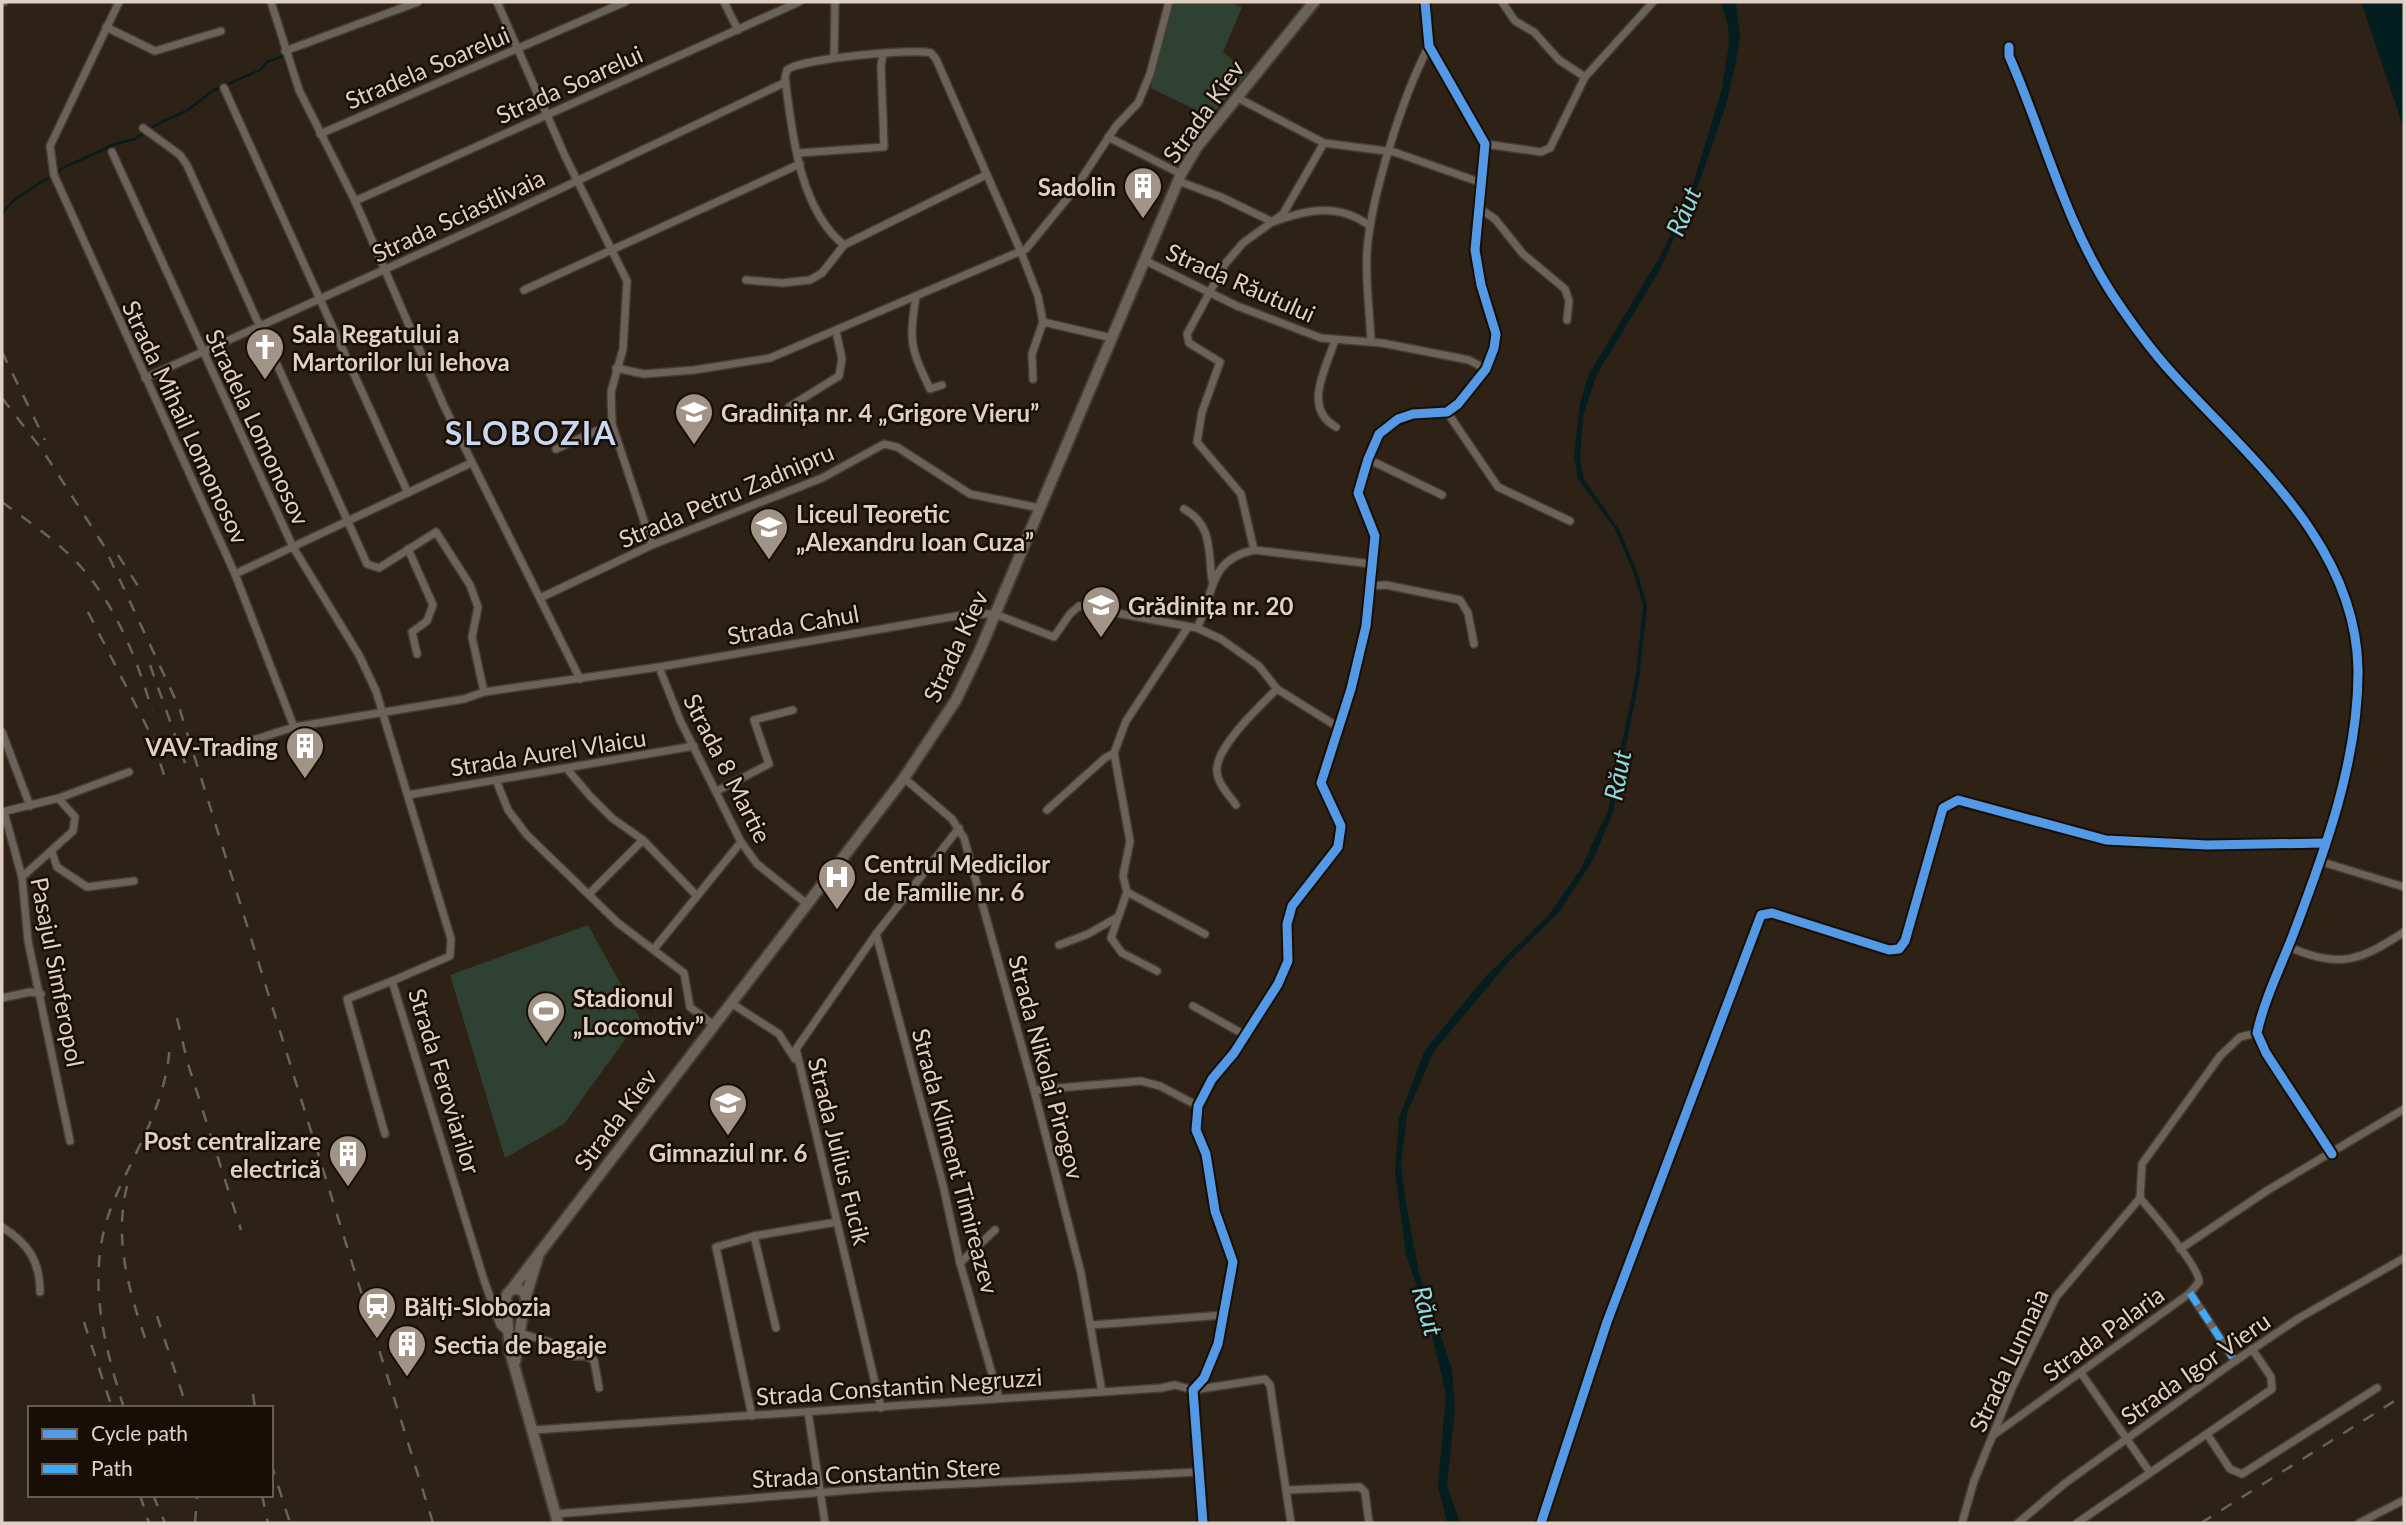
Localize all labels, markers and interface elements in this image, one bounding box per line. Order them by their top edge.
street label: Stradela Soarelui [341,19,513,115]
street label: Strada Soarelui [491,39,647,129]
street label: Strada Kiev [1156,54,1250,168]
street label: Strada Sciastlivaia [367,162,549,268]
building icon: Sadolin [1122,165,1164,220]
place label: Sadolin [1038,172,1116,201]
water label: Răut [1658,181,1708,241]
street label: Strada Răutului [1162,236,1320,328]
street label: Strada Mihail Lomonosov [117,296,255,549]
place label: Sala Regatului a Martorilor lui Iehova [292,319,510,376]
street label: Stradela Lomonosov [200,324,316,530]
church icon: Sala Regatului a Martorilor lui Iehova [244,326,286,381]
school or university icon: Gradinița nr. 4 „Grigore Vieru” [673,391,715,446]
place label: Gradinița nr. 4 „Grigore Vieru” [721,398,1039,427]
district label: SLOBOZIA [445,413,617,452]
street label: Strada Petru Zadnipru [614,437,838,553]
place label: Liceul Teoretic „Alexandru Ioan Cuza” [796,499,1034,556]
school or university icon: Liceul Teoretic „Alexandru Ioan Cuza” [748,506,790,561]
school or university icon: Grădinița nr. 20 [1080,584,1122,639]
street label: Strada Kiev [917,585,994,706]
place label: Grădinița nr. 20 [1128,591,1293,620]
street label: Strada Cahul [725,598,861,650]
street label: Strada 8 Martie [678,689,778,847]
street label: Strada Aurel Vlaicu [448,722,648,782]
building icon: VAV-Trading [284,725,326,780]
place label: VAV-Trading [144,732,278,761]
water label: Răut [1596,747,1638,803]
place label: Centrul Medicilor de Familie nr. 6 [864,849,1050,906]
hospital icon: Centrul Medicilor de Familie nr. 6 [816,856,858,911]
street label: Pasajul Simferopol [25,875,91,1069]
street label: Strada Nikolai Pirogov [1003,951,1091,1183]
place label: Stadionul „Locomotiv” [573,983,704,1040]
street label: Strada Feroviarilor [403,985,487,1177]
sports icon: Stadionul „Locomotiv” [525,990,567,1045]
street label: Strada Kliment Timireazev [907,1025,1006,1298]
street label: Strada Julius Fucik [803,1054,878,1249]
street label: Strada Kiev [567,1062,663,1175]
school or university icon: Gimnaziul nr. 6 [707,1082,749,1137]
place label: Post centralizare electrică [143,1126,321,1183]
building icon: Post centralizare electrică [327,1133,369,1188]
place label: Gimnaziul nr. 6 [649,1138,807,1167]
street label: Strada Palaria [2037,1279,2169,1387]
water label: Răut [1406,1282,1450,1340]
street label: Strada Lunnaia [1962,1284,2054,1436]
station icon: Bălți-Slobozia [356,1285,398,1340]
place label: Bălți-Slobozia [404,1292,551,1321]
street label: Strada Igor Vieru [2115,1306,2275,1430]
building icon: Sectia de bagaje [386,1323,428,1378]
place label: Sectia de bagaje [434,1330,607,1359]
street label: Strada Constantin Negruzzi [755,1362,1043,1410]
legend [28,1406,273,1497]
text: Cycle path [91,1420,188,1445]
street label: Strada Constantin Stere [751,1451,1001,1493]
text: Path [91,1455,133,1480]

